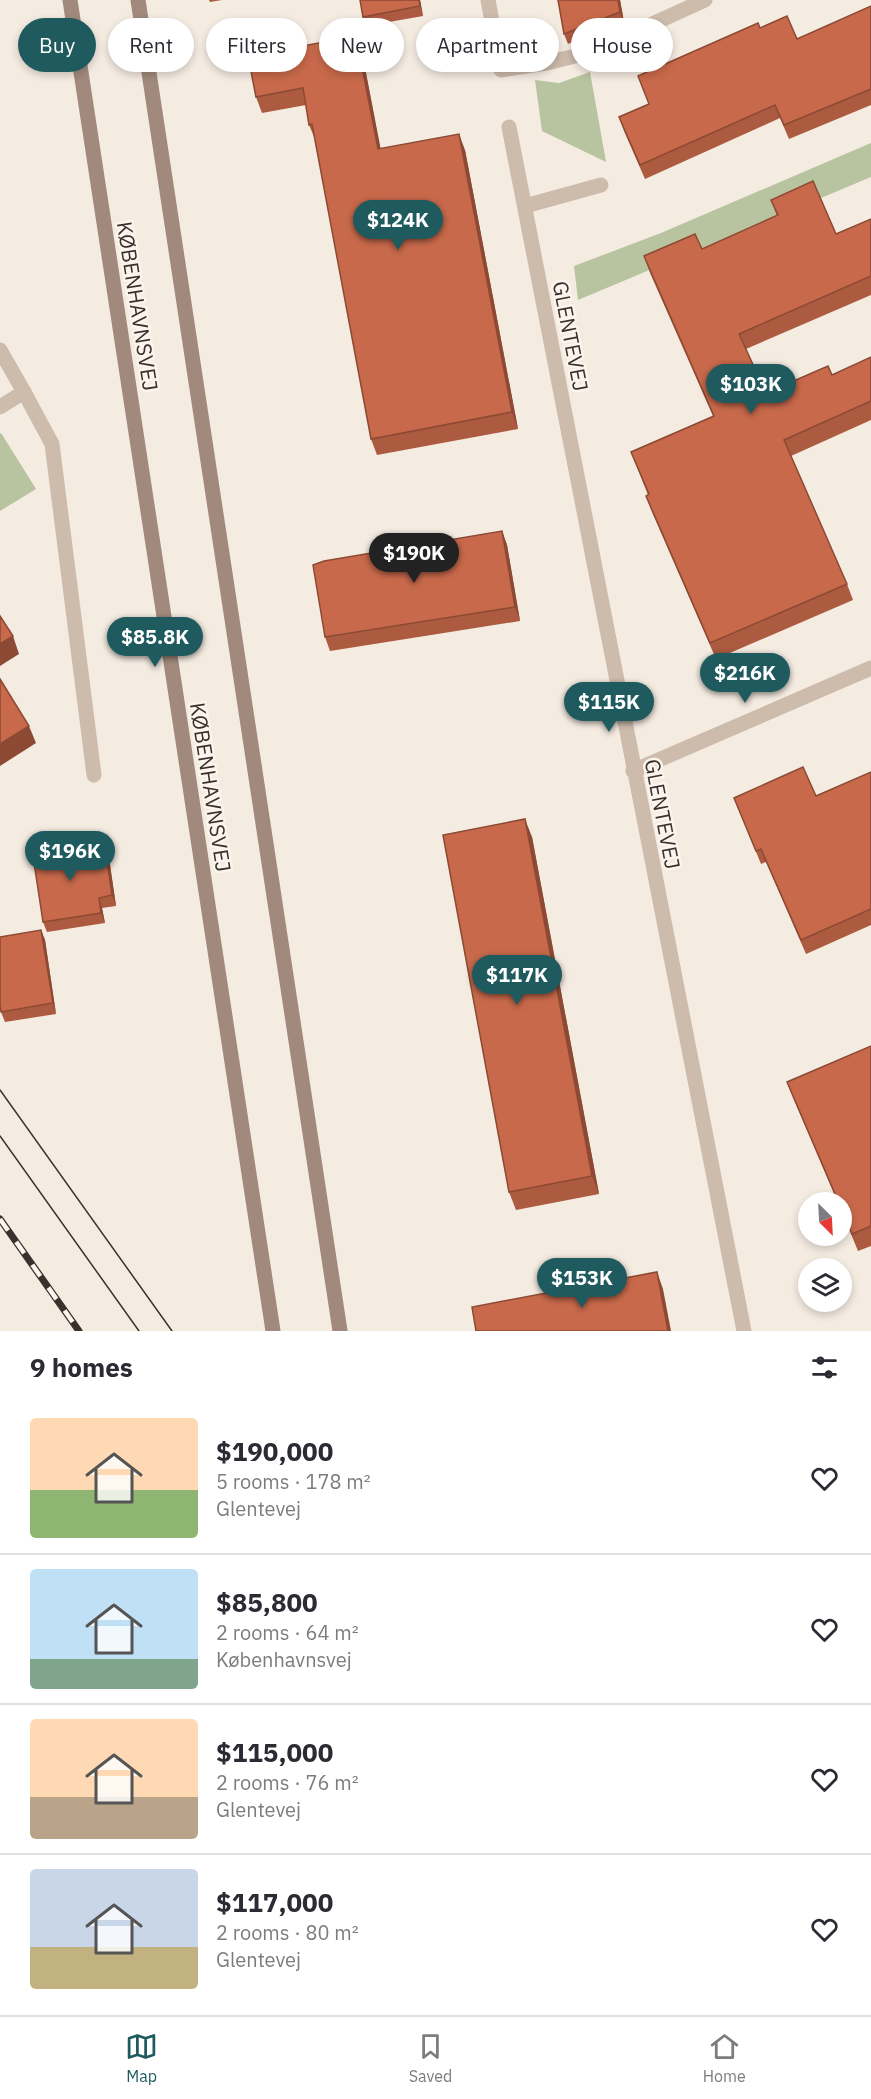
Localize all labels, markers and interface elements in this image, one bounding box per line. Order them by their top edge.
chip: Buy [18,18,96,72]
chip: Rent [108,18,194,72]
chip: Filters [206,18,307,72]
chip: New [319,18,404,72]
chip: Apartment [416,18,559,72]
chip: House [571,18,673,72]
pin: $124K [356,200,440,251]
text: $124K [367,206,429,233]
street label: KØBENHAVNSVEJ [111,219,165,393]
street label: GLENTEVEJ [547,279,595,393]
pin: $103K [709,364,793,415]
text: $103K [720,370,782,397]
pin: $190K [372,533,456,584]
text: $190K [383,539,445,566]
pin: $85.8K [106,617,204,668]
text: $85.8K [121,623,189,650]
pin: $216K [703,653,787,704]
text: $216K [714,659,776,686]
pin: $115K [567,682,651,733]
text: $115K [578,688,640,715]
street label: KØBENHAVNSVEJ [184,700,238,874]
street label: GLENTEVEJ [639,757,687,871]
pin: $196K [28,831,112,882]
text: $196K [39,837,101,864]
pin: $117K [475,955,559,1006]
text: $117K [486,961,548,988]
north arrow [798,1192,852,1246]
map controls [798,1192,852,1312]
pin: $153K [540,1258,624,1309]
button: layers [798,1258,852,1312]
text: $153K [551,1264,613,1291]
text: 9 homes [30,1350,133,1384]
icon: filters [808,1351,841,1384]
text: $190,000 [216,1434,333,1468]
icon: home [78,1442,150,1514]
icon: heart [808,1462,841,1495]
text: 5 rooms · 178 m² [216,1468,371,1495]
text: Glentevej [216,1495,301,1522]
text: $85,800 [216,1585,318,1619]
icon: home [78,1593,150,1665]
icon: heart [808,1613,841,1646]
text: 2 rooms · 64 m² [216,1619,359,1646]
text: Københavnsvej [216,1646,352,1673]
text: $115,000 [216,1735,333,1769]
icon: home [78,1743,150,1815]
icon: heart [808,1763,841,1796]
text: 2 rooms · 76 m² [216,1769,359,1796]
text: Glentevej [216,1796,301,1823]
text: $117,000 [216,1885,333,1919]
icon: home [78,1893,150,1965]
icon: heart [808,1913,841,1946]
text: 2 rooms · 80 m² [216,1919,359,1946]
text: Glentevej [216,1946,301,1973]
tab: Map [125,2030,158,2086]
tab: Saved [409,2030,452,2086]
tab: Home [703,2030,746,2086]

